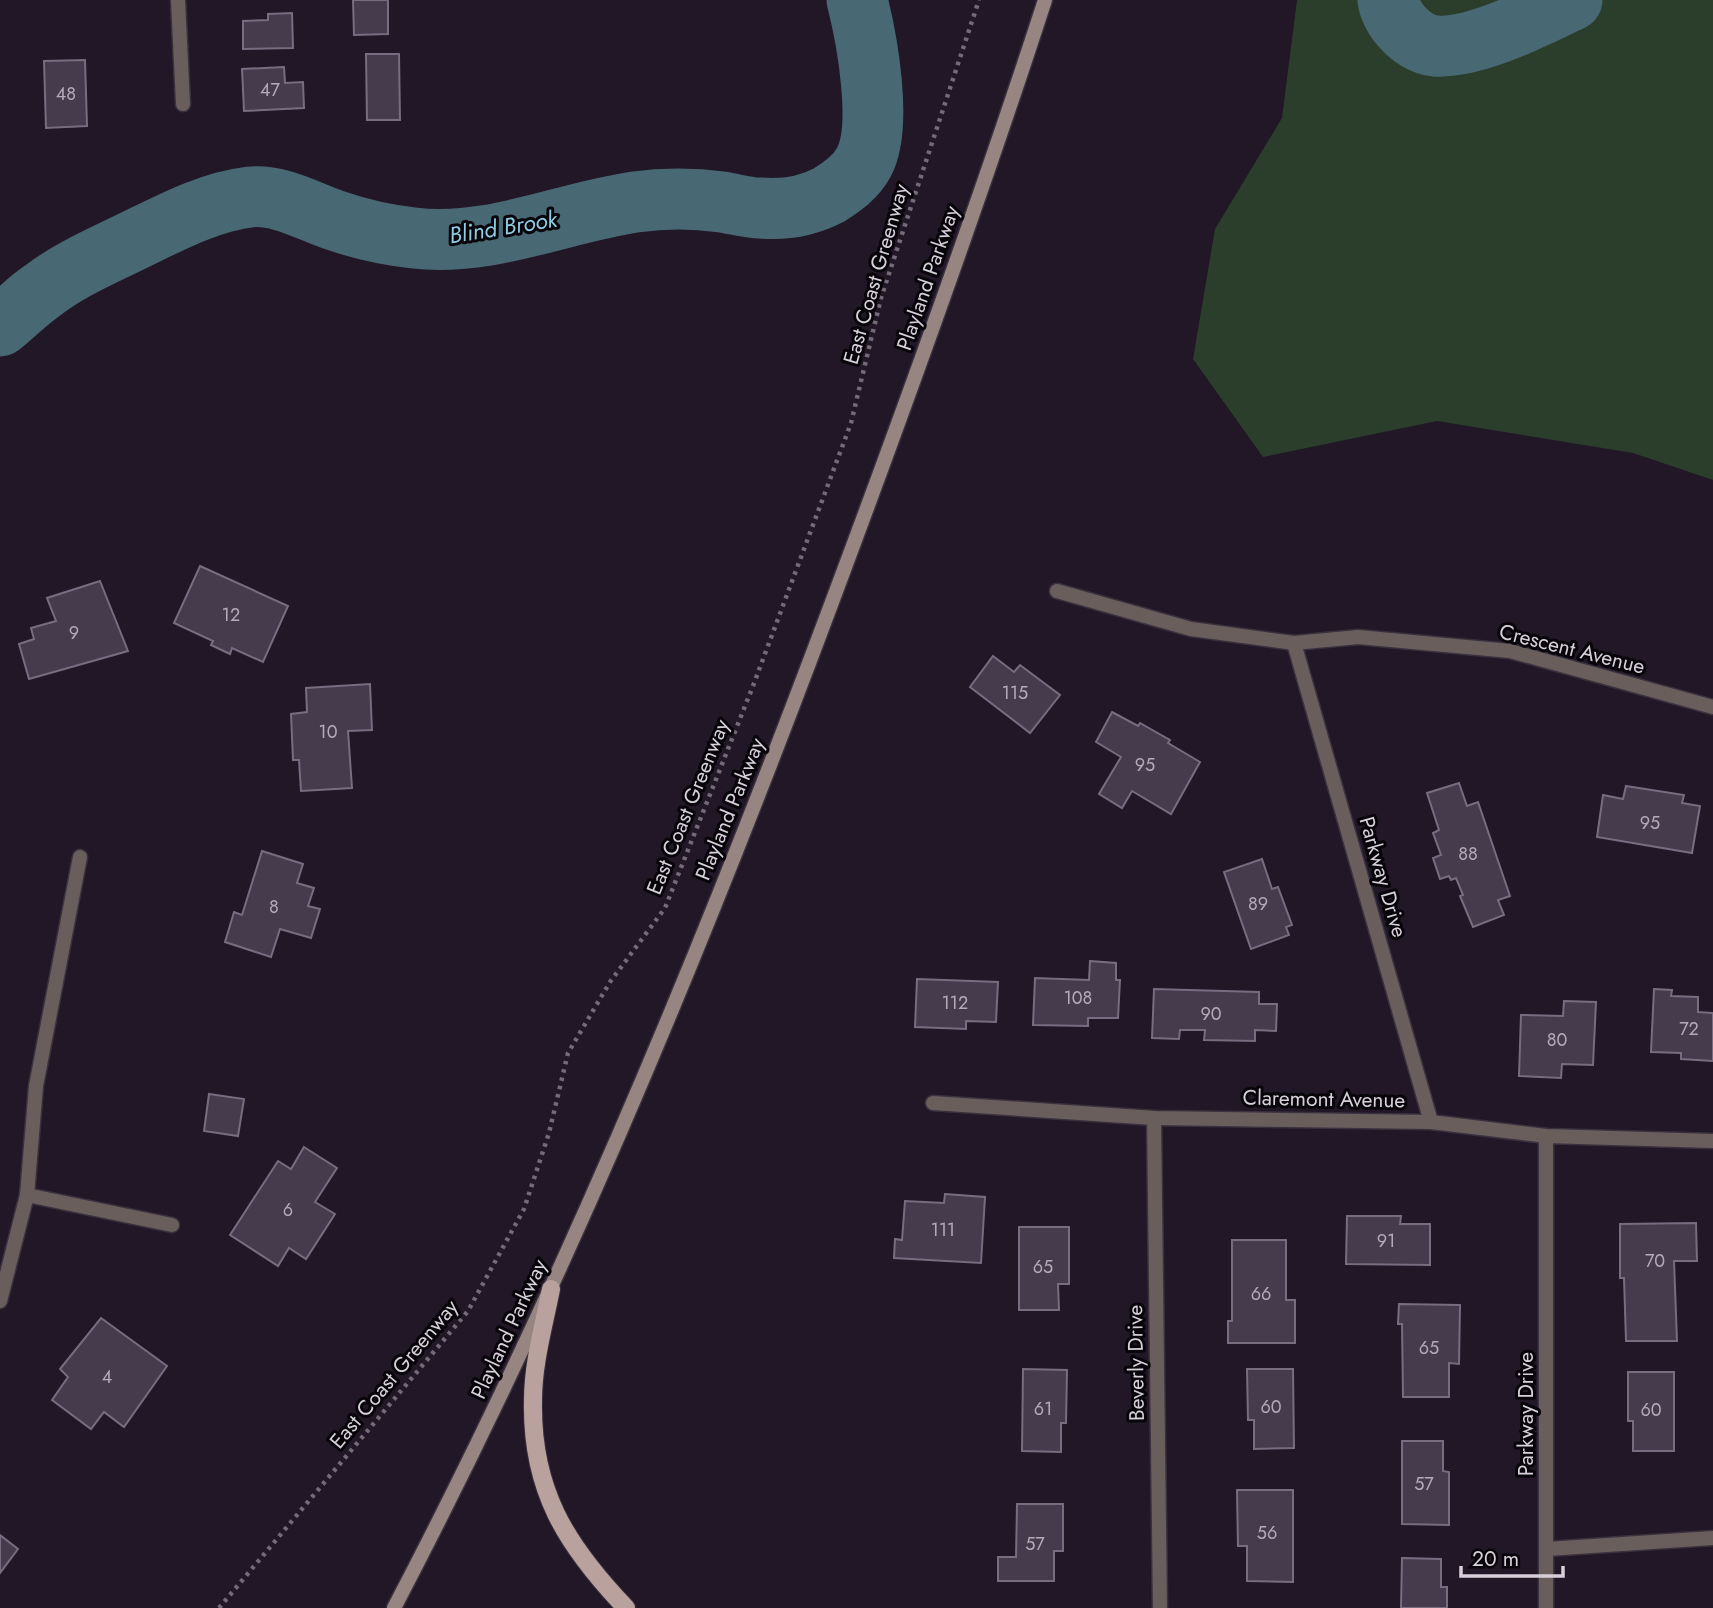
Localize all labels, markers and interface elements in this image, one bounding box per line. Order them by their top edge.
house number: 47 [260,77,281,103]
house number: 48 [56,81,76,107]
street label: East Coast Greenway [836,180,916,368]
street label: Playland Parkway [889,201,967,354]
water label: Blind Brook [447,202,561,252]
house number: 12 [222,602,240,628]
street label: Crescent Avenue [1496,616,1648,682]
house number: 9 [69,620,79,646]
house number: 115 [1002,680,1028,706]
street label: East Coast Greenway [639,714,737,899]
house number: 10 [319,719,338,745]
street label: Playland Parkway [688,733,772,885]
house number: 95 [1135,752,1155,778]
house number: 95 [1640,810,1660,836]
street label: Parkway Drive [1351,813,1415,941]
house number: 88 [1458,841,1478,867]
house number: 89 [1248,891,1268,917]
house number: 8 [269,894,279,920]
house number: 108 [1064,985,1092,1011]
house number: 112 [942,990,968,1016]
house number: 90 [1200,1001,1222,1027]
house number: 72 [1679,1016,1699,1042]
house number: 80 [1547,1027,1568,1053]
street label: Claremont Avenue [1242,1083,1406,1115]
house number: 6 [283,1197,293,1223]
house number: 111 [931,1217,955,1243]
house number: 91 [1377,1228,1395,1254]
house number: 70 [1645,1248,1665,1274]
street label: Playland Parkway [463,1254,555,1404]
house number: 65 [1033,1254,1053,1280]
house number: 66 [1251,1281,1271,1307]
street label: East Coast Greenway [323,1292,466,1455]
street label: Beverly Drive [1120,1304,1152,1421]
house number: 65 [1419,1335,1439,1361]
street label: Parkway Drive [1511,1352,1541,1476]
house number: 4 [102,1364,112,1390]
house number: 60 [1260,1394,1282,1420]
house number: 61 [1034,1396,1052,1422]
house number: 60 [1640,1397,1662,1423]
house number: 57 [1414,1471,1434,1497]
house number: 56 [1257,1520,1277,1546]
house number: 57 [1025,1531,1045,1557]
scale bar [1461,1534,1562,1578]
text: 20 m [1472,1544,1519,1574]

